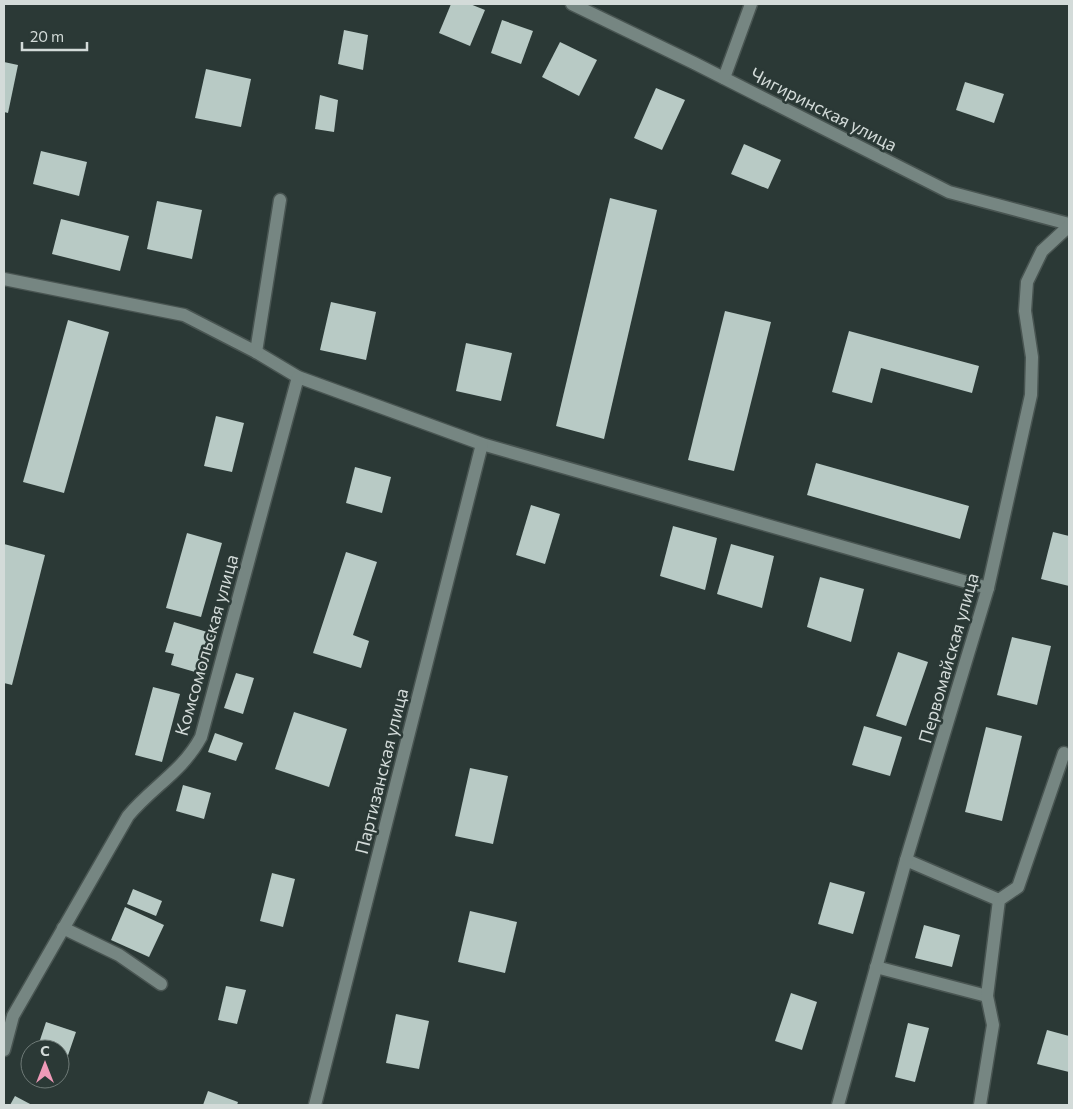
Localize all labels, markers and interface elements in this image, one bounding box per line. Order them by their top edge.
scale bar [22,20,88,52]
text: 20 m [30,27,64,45]
street label: Чигиринская улица [747,62,901,156]
street label: Комсомольская улица [170,552,242,738]
street label: Первомайская улица [913,570,983,746]
street label: Партизанская улица [350,686,412,856]
north arrow [20,1039,70,1089]
text: С [40,1042,50,1059]

